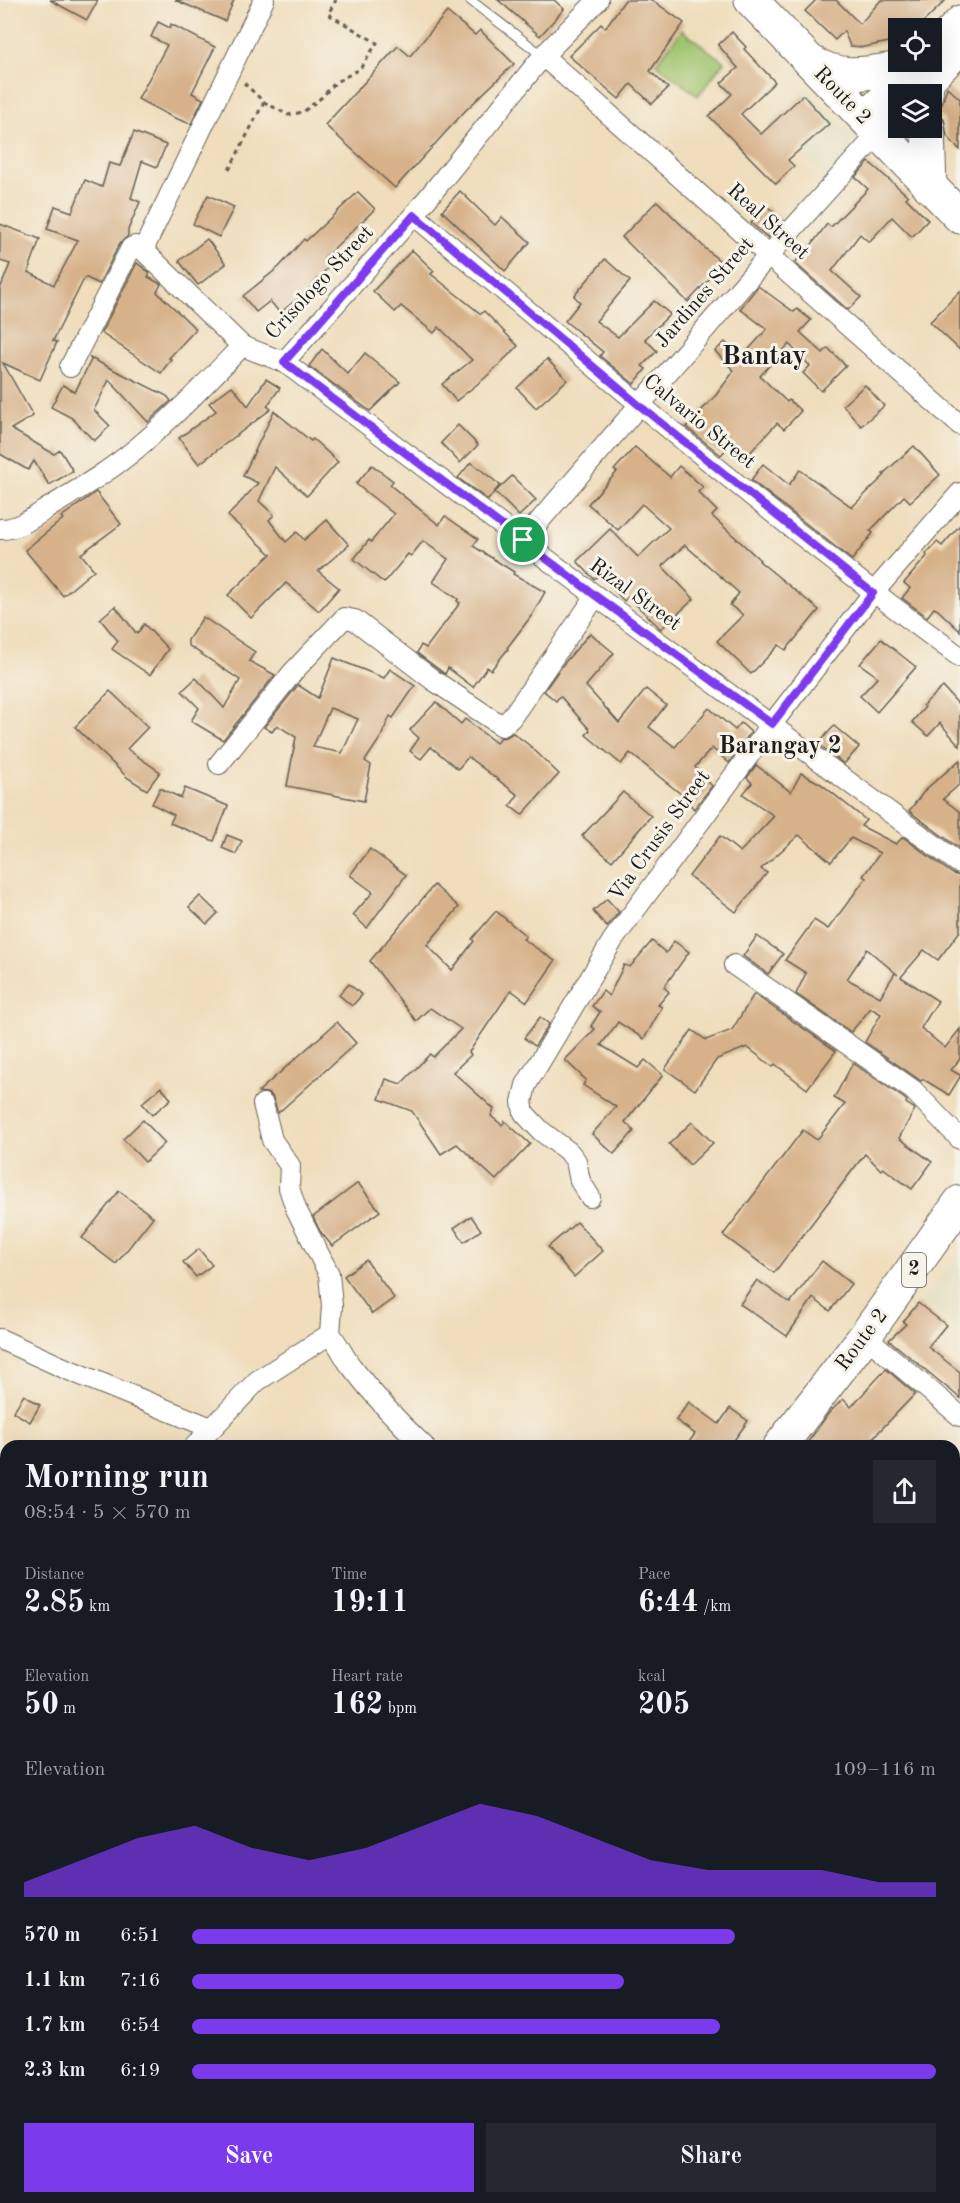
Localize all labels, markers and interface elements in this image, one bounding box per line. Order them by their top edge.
map controls [888,18,942,138]
button: locate [888,18,942,72]
street label: Route 2 [810,63,874,129]
button: layers [888,84,942,138]
street label: Real Street [723,180,813,264]
street label: Crisologo Street [262,222,378,344]
street label: Jardines Street [652,234,758,352]
district label: Bantay [722,343,806,370]
street label: Calvario Street [639,371,759,473]
pin [497,514,548,565]
icon: arrive [506,523,539,556]
street label: Rizal Street [585,555,685,635]
district label: Barangay 2 [718,735,842,759]
street label: Via Crusis Street [605,767,715,905]
road number: 2 [902,1253,926,1287]
street label: Route 2 [832,1305,892,1375]
button: share [873,1460,936,1523]
text: Morning run [24,1462,209,1495]
text: 08:54 · 5 × 570 m [24,1503,191,1523]
text: Distance [24,1567,84,1583]
text: Time [331,1567,367,1583]
text: Pace [638,1567,670,1583]
text: 2.85 [24,1588,85,1618]
text: 19:11 [331,1588,409,1618]
text: 6:44 [638,1588,699,1618]
text: km [85,1599,110,1615]
text: /km [699,1599,731,1615]
text: Elevation [24,1669,89,1685]
text: Heart rate [331,1669,403,1685]
text: kcal [638,1669,666,1685]
text: 50 [24,1690,59,1720]
text: 162 [331,1690,383,1720]
text: 205 [638,1690,690,1720]
text: m [59,1701,76,1717]
text: bpm [383,1701,417,1717]
text: Elevation [24,1760,105,1780]
text: 109–116 m [833,1760,936,1780]
text: 570 m [24,1926,80,1946]
text: 6:51 [120,1926,160,1946]
text: 1.1 km [24,1971,86,1991]
text: 7:16 [120,1971,160,1991]
text: 1.7 km [24,2016,86,2036]
text: 6:54 [120,2016,160,2036]
text: 2.3 km [24,2061,86,2081]
text: 6:19 [120,2061,160,2081]
button: Save [24,2123,474,2192]
button: Share [486,2123,936,2192]

